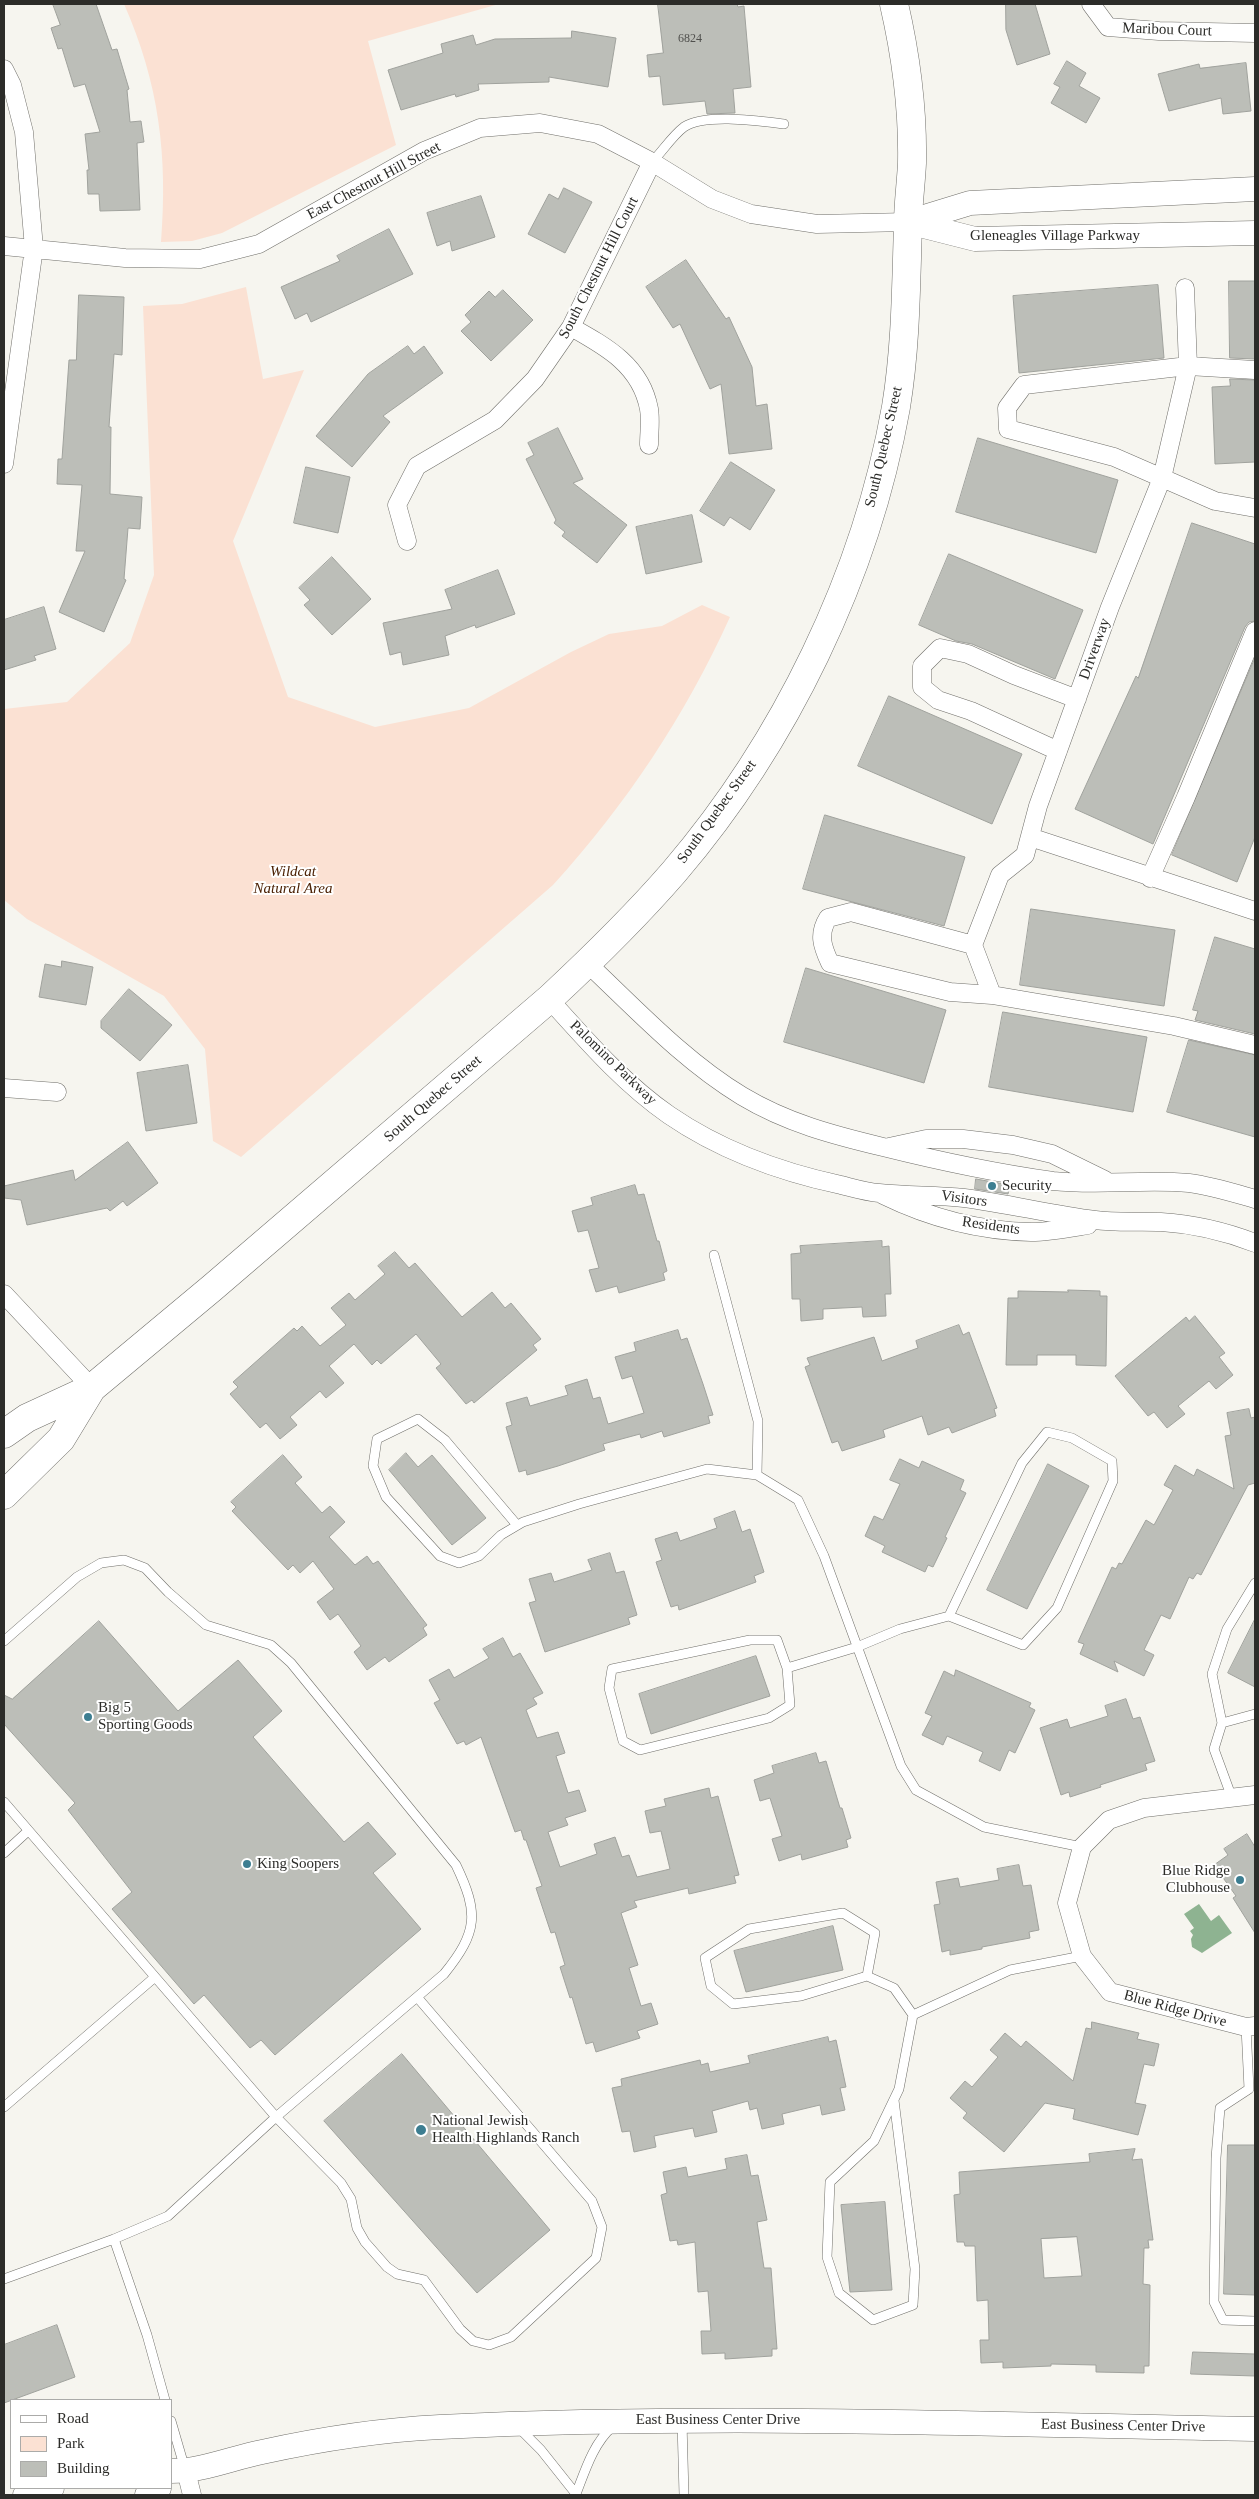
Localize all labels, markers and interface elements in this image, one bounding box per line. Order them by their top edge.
street label: Maribou Court [1122,19,1212,41]
house number: 6824 [678,32,702,46]
street label: East Chestnut Hill Street [304,138,444,224]
street label: South Chestnut Hill Court [555,194,643,342]
street label: Gleneagles Village Parkway [970,227,1140,245]
street label: South Quebec Street [861,385,907,509]
street label: Driverway [1076,616,1114,682]
street label: South Quebec Street [673,757,761,867]
park label: Wildcat Natural Area [253,863,333,898]
street label: Palomino Parkway [566,1017,660,1109]
street label: South Quebec Street [381,1052,485,1146]
place label: Security [1002,1177,1052,1195]
marker: Security [986,1180,998,1192]
street label: Visitors [940,1187,988,1211]
street label: Residents [961,1213,1021,1239]
place label: Big 5 Sporting Goods [98,1699,193,1734]
marker: Big 5 Sporting Goods [82,1711,94,1723]
place label: King Soopers [257,1855,339,1873]
marker: King Soopers [241,1858,253,1870]
place label: Blue Ridge Clubhouse [1162,1862,1230,1897]
marker: Blue Ridge Clubhouse [1234,1874,1246,1886]
street label: Blue Ridge Drive [1122,1987,1228,2031]
place label: National Jewish Health Highlands Ranch [432,2112,579,2147]
marker: National Jewish Health Highlands Ranch [414,2123,428,2137]
legend [10,2399,172,2489]
text: Road [57,2410,89,2426]
street label: East Business Center Drive [636,2411,800,2429]
street label: East Business Center Drive [1041,2416,1205,2436]
text: Park [57,2435,85,2451]
text: Building [57,2460,110,2476]

